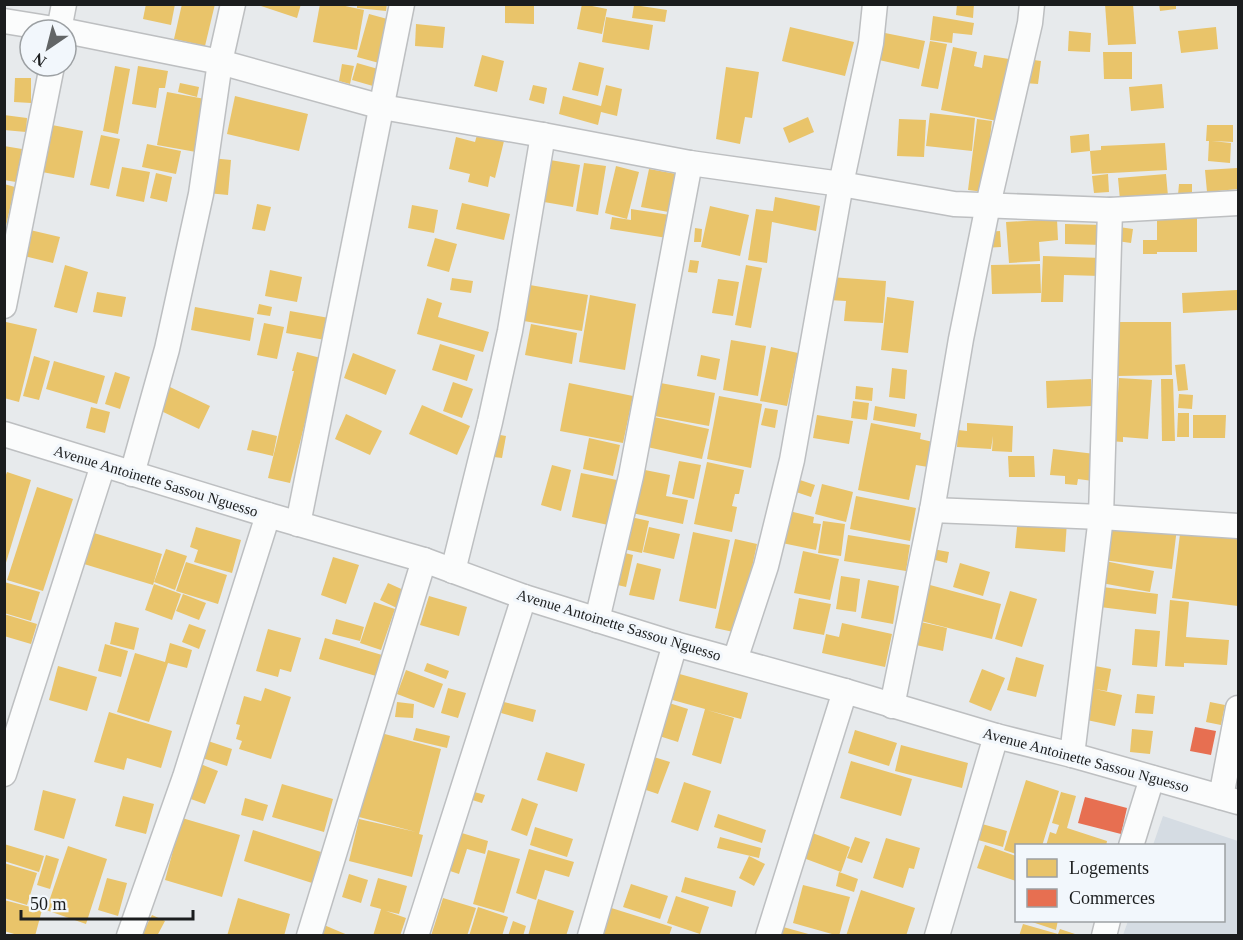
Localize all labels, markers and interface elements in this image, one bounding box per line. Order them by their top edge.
north arrow [18,18,78,78]
text: N [30,49,49,70]
street label: Avenue Antoinette Sassou Nguesso [52,442,260,520]
street label: Avenue Antoinette Sassou Nguesso [515,586,723,664]
street label: Avenue Antoinette Sassou Nguesso [981,725,1191,795]
legend [1015,844,1225,922]
text: Logements [1069,858,1149,878]
scale bar [21,883,194,921]
text: Commerces [1069,888,1155,908]
text: 50 m [30,894,67,914]

